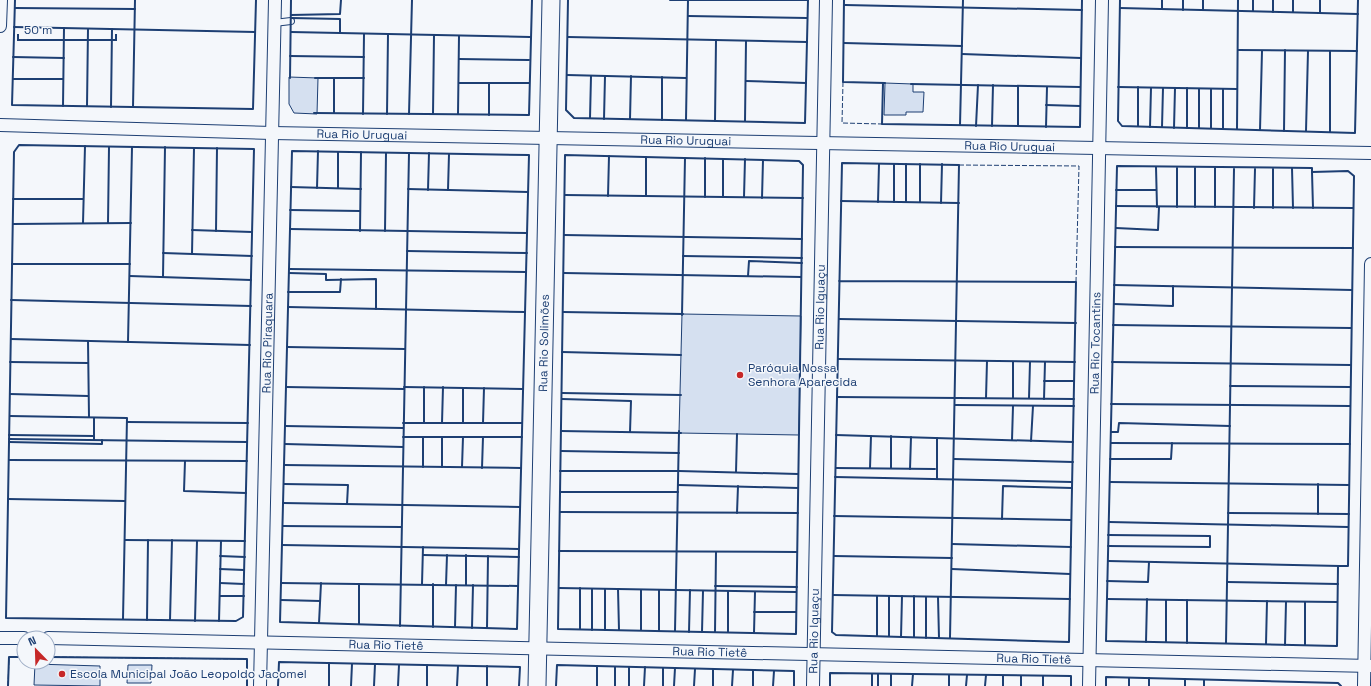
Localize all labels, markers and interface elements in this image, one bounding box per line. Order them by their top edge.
scale bar [18,16,116,42]
text: 50 m [24,22,52,38]
street label: Rua Rio Uruguai [316,126,407,143]
street label: Rua Rio Uruguai [640,132,731,149]
street label: Rua Rio Uruguai [964,138,1055,155]
street label: Rua Rio Iguaçu [811,264,829,350]
street label: Rua Rio Tocantins [1087,292,1104,394]
street label: Rua Rio Piraquara [258,293,277,393]
street label: Rua Rio Solimões [535,294,553,392]
place label: Paróquia Nossa Senhora Aparecida [748,360,857,390]
marker: Paróquia Nossa Senhora Aparecida [735,370,745,380]
street label: Rua Rio Iguaçu [805,588,823,674]
north arrow [16,630,56,670]
text: N [26,633,38,649]
street label: Rua Rio Tietê [348,636,424,654]
street label: Rua Rio Tietê [672,643,747,661]
street label: Rua Rio Tietê [996,650,1071,668]
place label: Escola Municipal João Leopoldo Jacomel [70,666,307,682]
marker: Escola Municipal João Leopoldo Jacomel [57,669,67,679]

